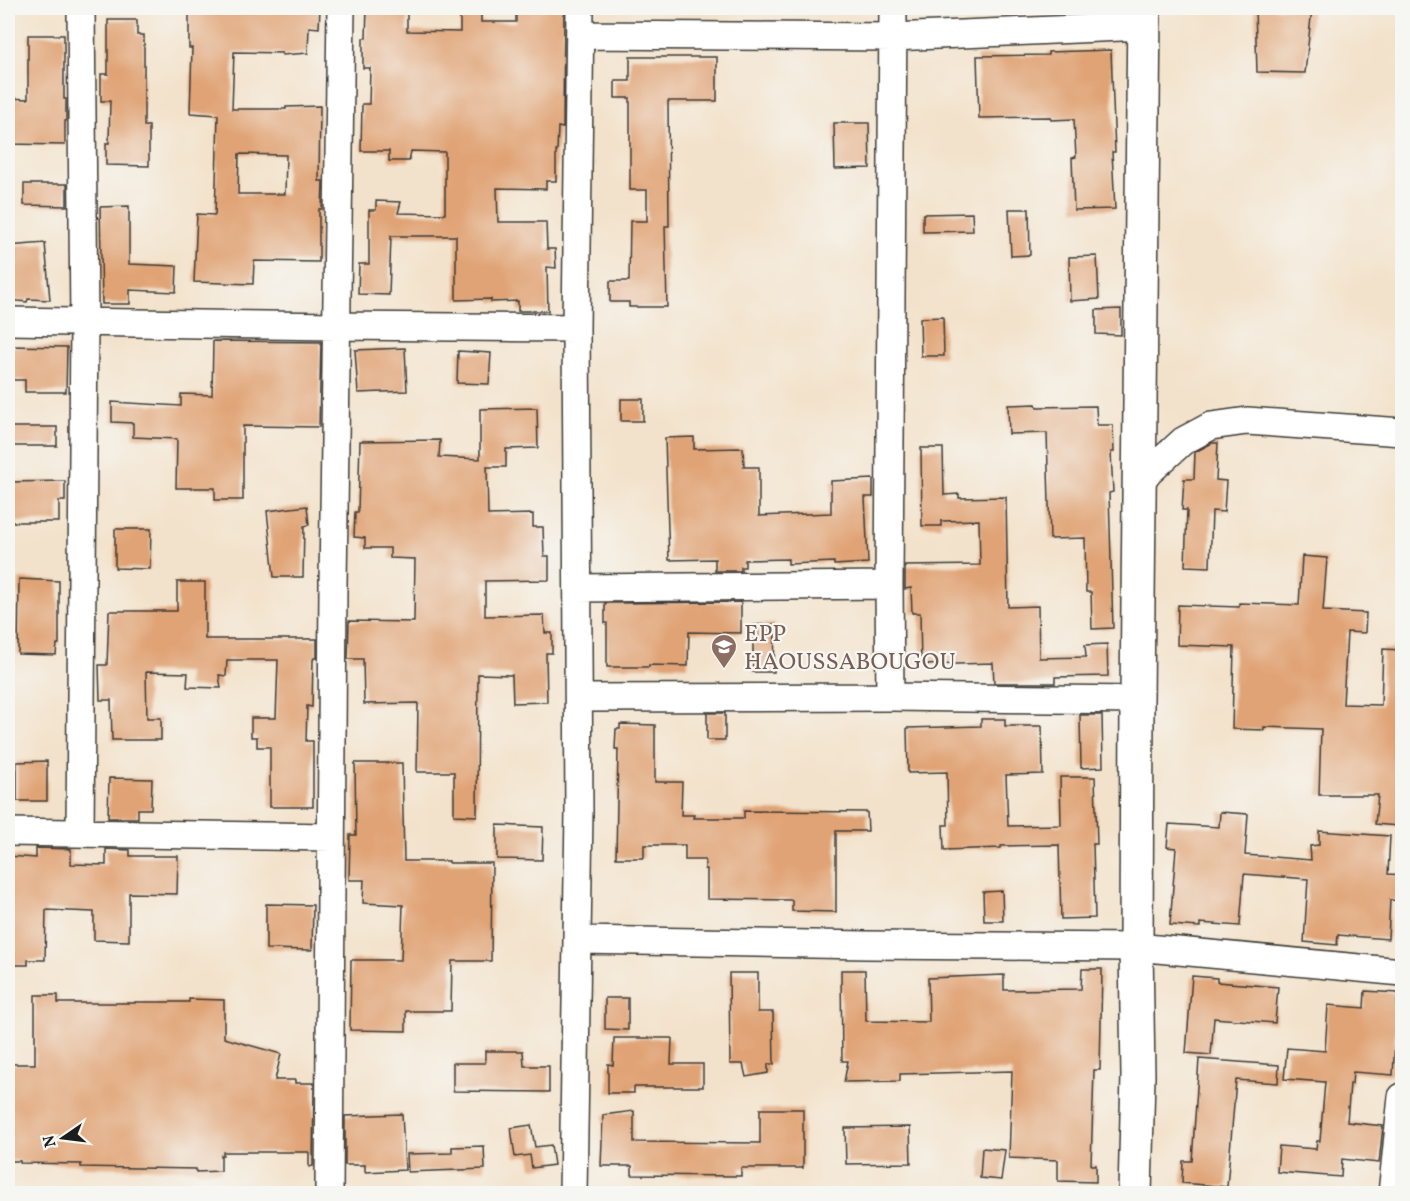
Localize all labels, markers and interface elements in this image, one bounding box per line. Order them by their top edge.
place label: EPP HAOUSSABOUGOU [744,618,956,680]
school or university icon: EPP HAOUSSABOUGOU [709,632,739,670]
north arrow [33,1108,93,1168]
text: N [38,1132,62,1149]

